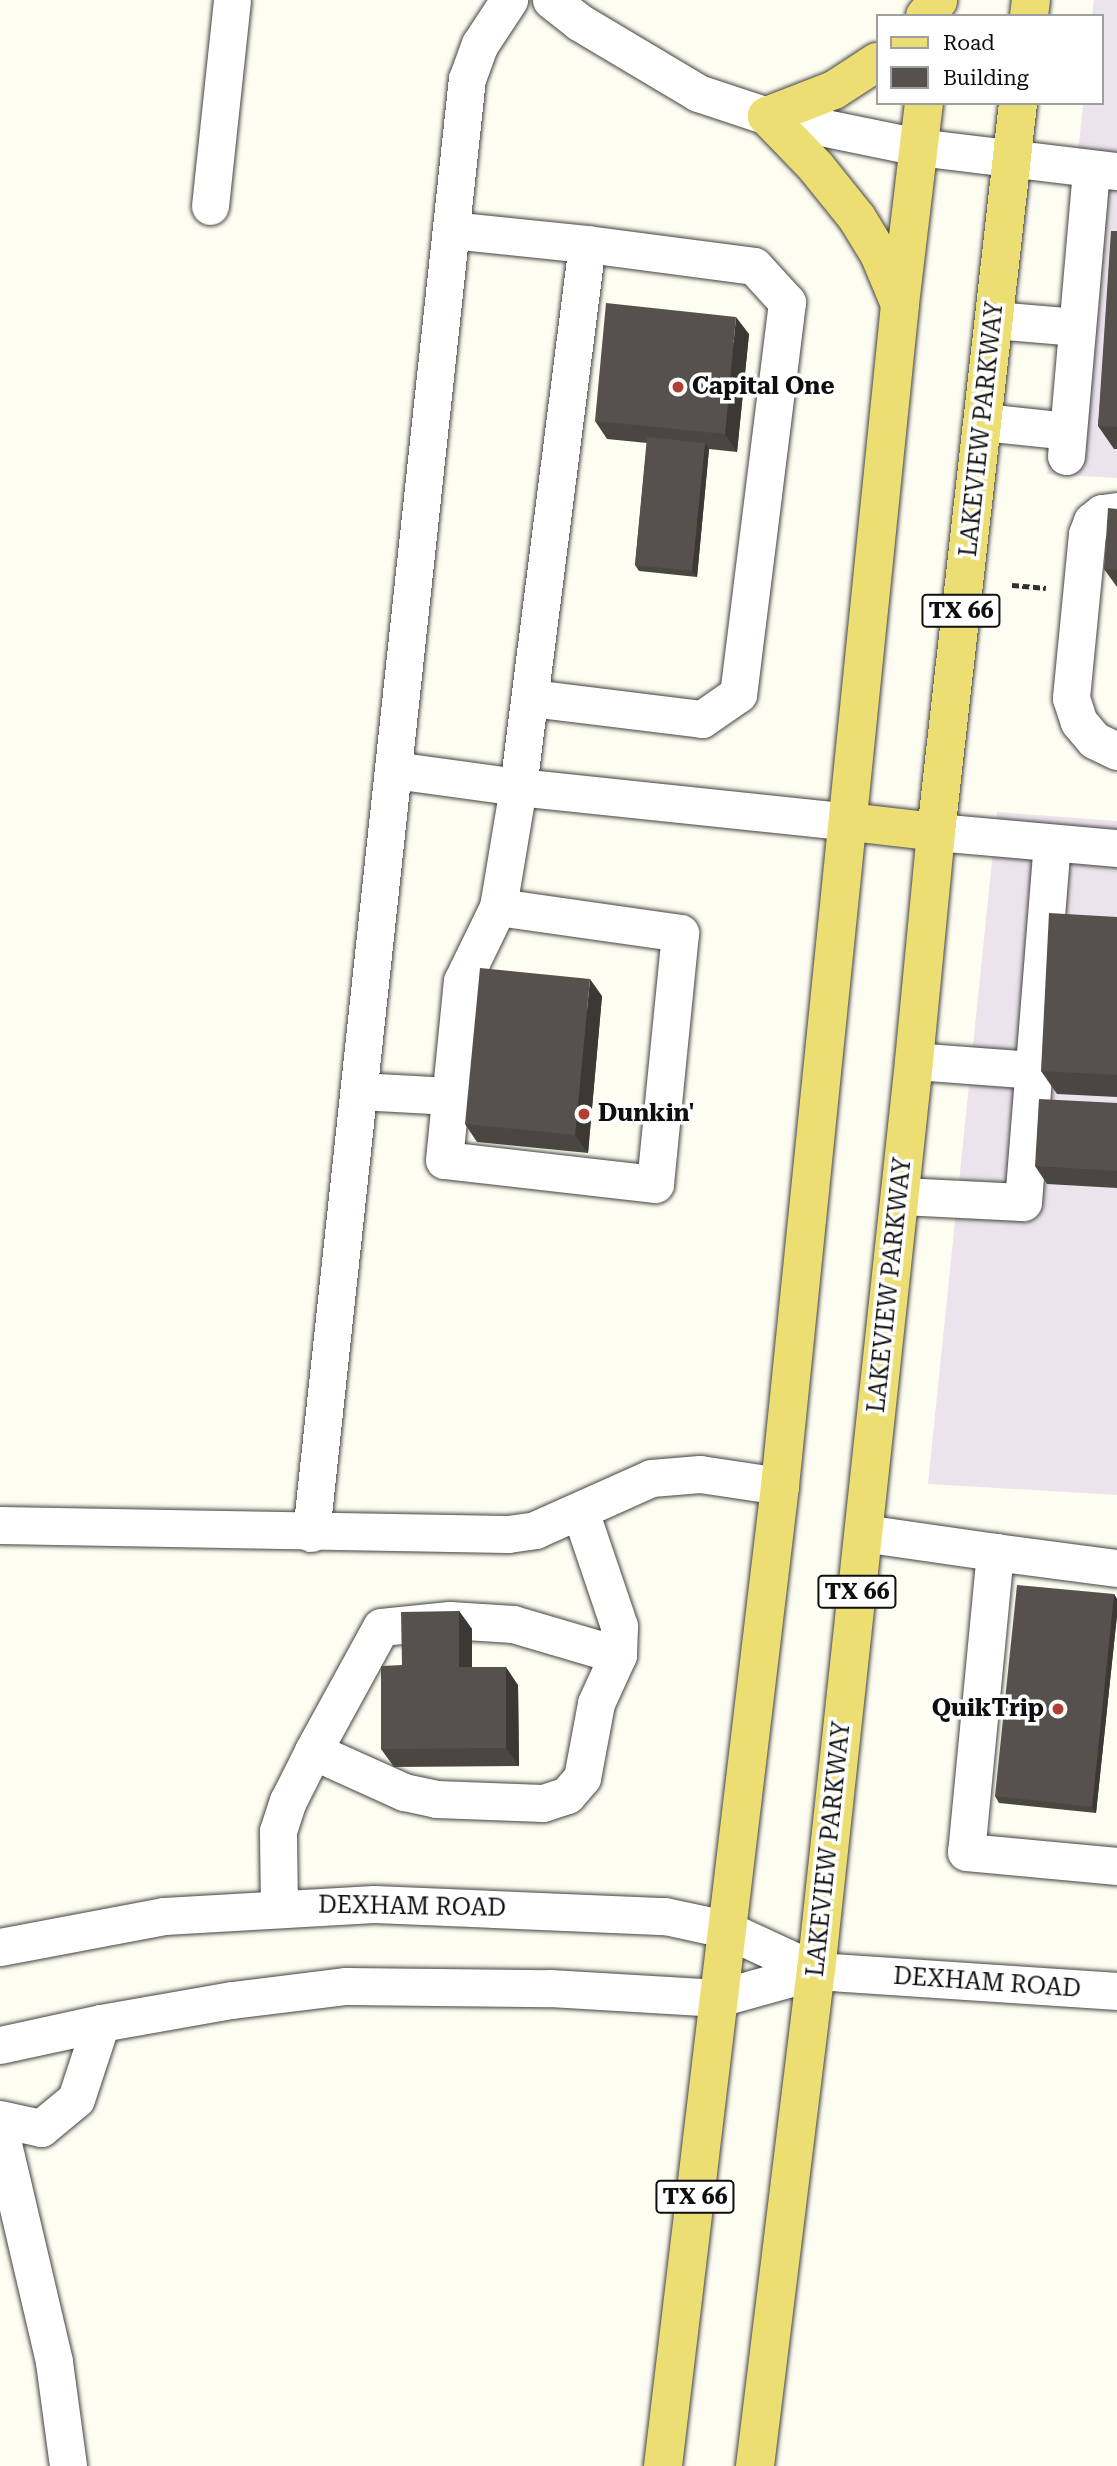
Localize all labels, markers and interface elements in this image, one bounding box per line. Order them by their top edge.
legend [876,14,1103,105]
text: Road [943,31,995,55]
text: Building [943,66,1029,90]
street label: LAKEVIEW PARKWAY [954,300,1010,558]
place label: Capital One [692,373,835,401]
marker: Capital One [670,379,686,395]
road number: TX 66 [921,592,1001,631]
place label: Dunkin' [598,1100,695,1128]
marker: Dunkin' [576,1106,592,1122]
street label: LAKEVIEW PARKWAY [862,1156,918,1414]
road number: TX 66 [817,1572,897,1611]
place label: QuikTrip [932,1695,1044,1723]
marker: QuikTrip [1050,1701,1066,1717]
street label: LAKEVIEW PARKWAY [801,1720,857,1978]
street label: DEXHAM ROAD [318,1891,506,1923]
street label: DEXHAM ROAD [892,1962,1082,2004]
road number: TX 66 [655,2178,735,2216]

